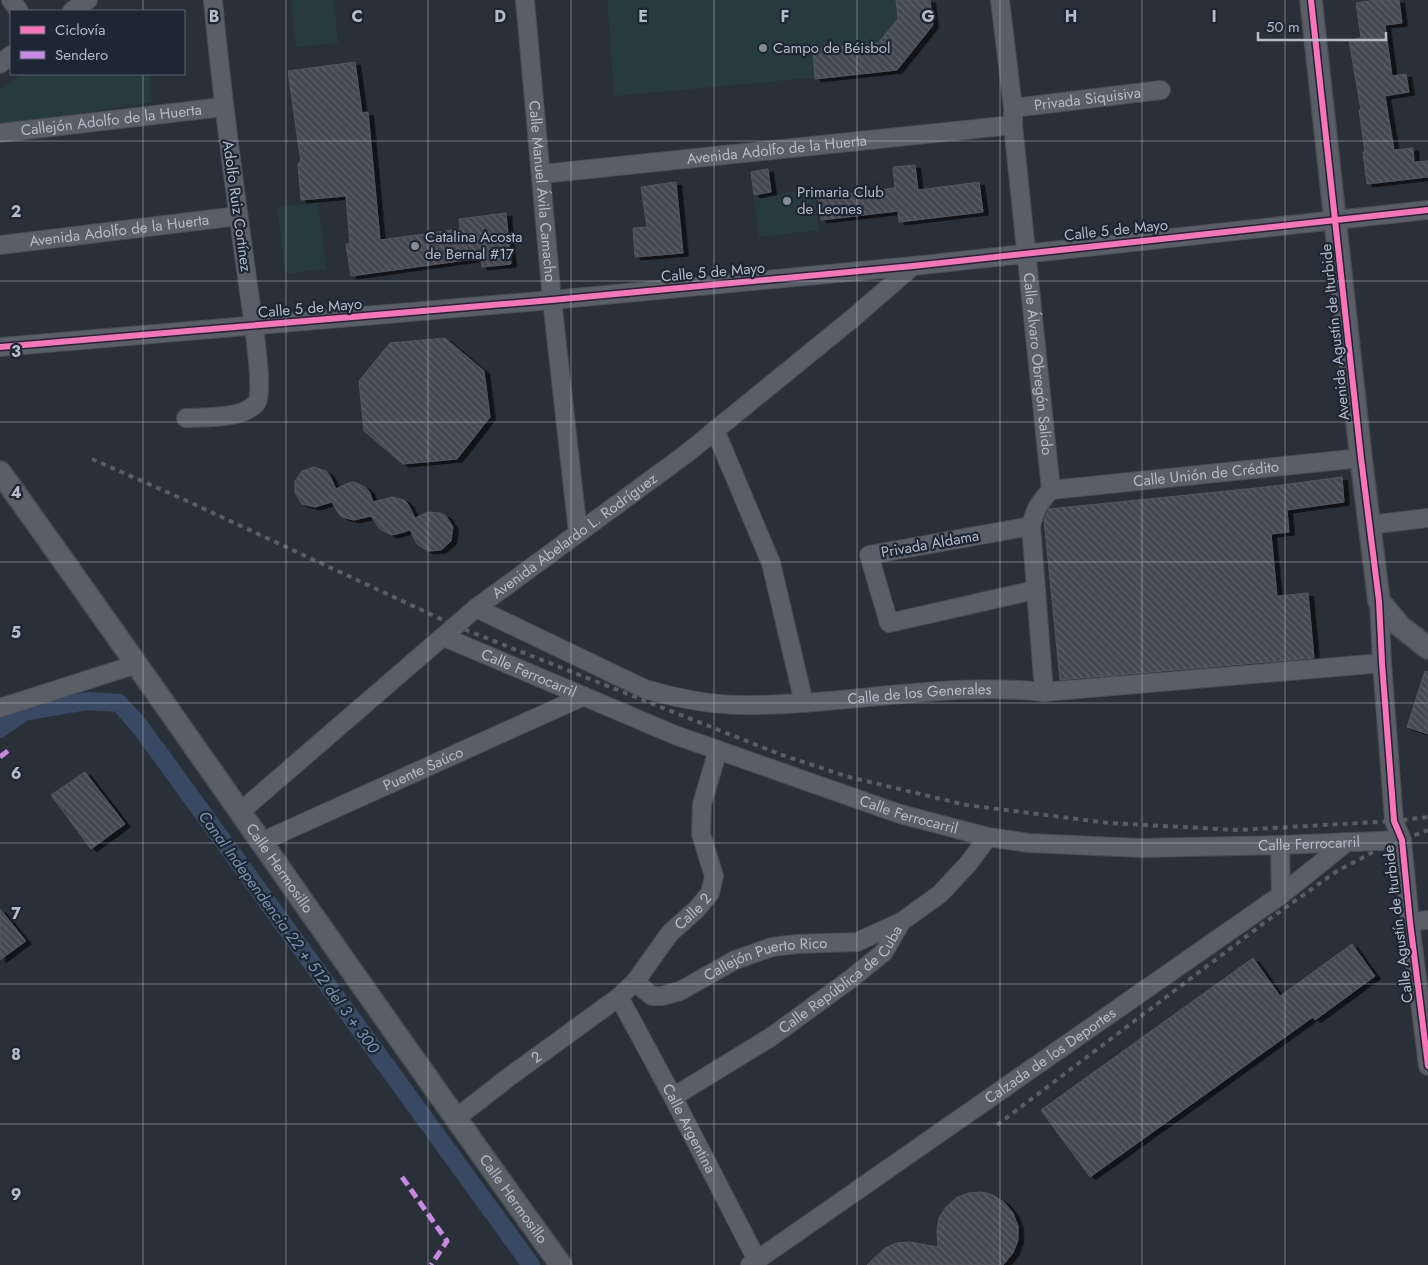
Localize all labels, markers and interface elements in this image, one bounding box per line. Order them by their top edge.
text: B [209,5,219,28]
text: C [351,5,363,28]
text: D [494,5,506,28]
text: E [638,5,648,28]
text: F [781,5,789,28]
text: G [921,5,935,28]
text: H [1065,5,1077,28]
text: I [1211,5,1217,28]
legend [10,10,185,75]
scale bar [1258,10,1386,42]
text: 50 m [1266,16,1300,38]
text: Ciclovía [55,19,105,41]
place label: Campo de Béisbol [773,37,890,59]
marker: Campo de Béisbol [757,42,769,54]
text: Sendero [55,44,108,66]
street label: Privada Siquisiva [1033,82,1142,116]
street label: Callejón Adolfo de la Huerta [20,99,203,141]
street label: Calle Manuel Ávila Camacho [523,100,561,283]
street label: Avenida Adolfo de la Huerta [686,129,868,170]
street label: Adolfo Ruiz Cortínez [217,139,257,273]
place label: Primaria Club de Leones [797,181,884,220]
marker: Primaria Club de Leones [781,195,793,207]
text: 2 [11,200,21,223]
street label: Avenida Adolfo de la Huerta [28,209,210,252]
street label: Calle 5 de Mayo [1063,214,1169,246]
place label: Catalina Acosta de Bernal #17 [425,226,522,265]
marker: Catalina Acosta de Bernal #17 [409,240,421,252]
street label: Avenida Agustín de Iturbide [1315,242,1355,421]
street label: Calle 5 de Mayo [660,257,766,287]
street label: Calle Álvaro Obregón Salido [1017,272,1058,456]
street label: Calle 5 de Mayo [257,293,363,323]
text: 3 [11,340,21,363]
street label: Calle Unión de Crédito [1132,456,1280,492]
street label: Avenida Abelardo L. Rodríguez [487,468,662,604]
text: 4 [10,481,22,504]
street label: Privada Aldama [879,525,981,563]
text: 5 [11,621,21,644]
street label: Calle Ferrocarril [478,643,580,703]
street label: Calle de los Generales [847,678,992,710]
street label: Puente Saúco [379,741,467,796]
text: 6 [11,762,21,785]
street label: Calle Ferrocarril [856,790,960,840]
water label: Canal Independencia 22 + 512 del 3 + 300 [193,806,385,1059]
street label: Calle Hermosillo [240,819,319,918]
street label: Calle Ferrocarril [1258,831,1360,856]
street label: Calle Agustín de Iturbide [1377,844,1419,1004]
street label: Calle 2 [669,888,717,935]
text: 7 [11,902,21,925]
street label: Calle República de Cuba [774,921,908,1039]
street label: Callejón Puerto Rico [700,932,828,987]
street label: Calzada de los Deportes [980,1002,1120,1109]
text: 8 [11,1043,21,1066]
street label: 2 [526,1046,546,1069]
street label: Calle Argentina [657,1080,721,1177]
street label: Calle Hermosillo [474,1150,553,1248]
text: 9 [11,1183,21,1206]

